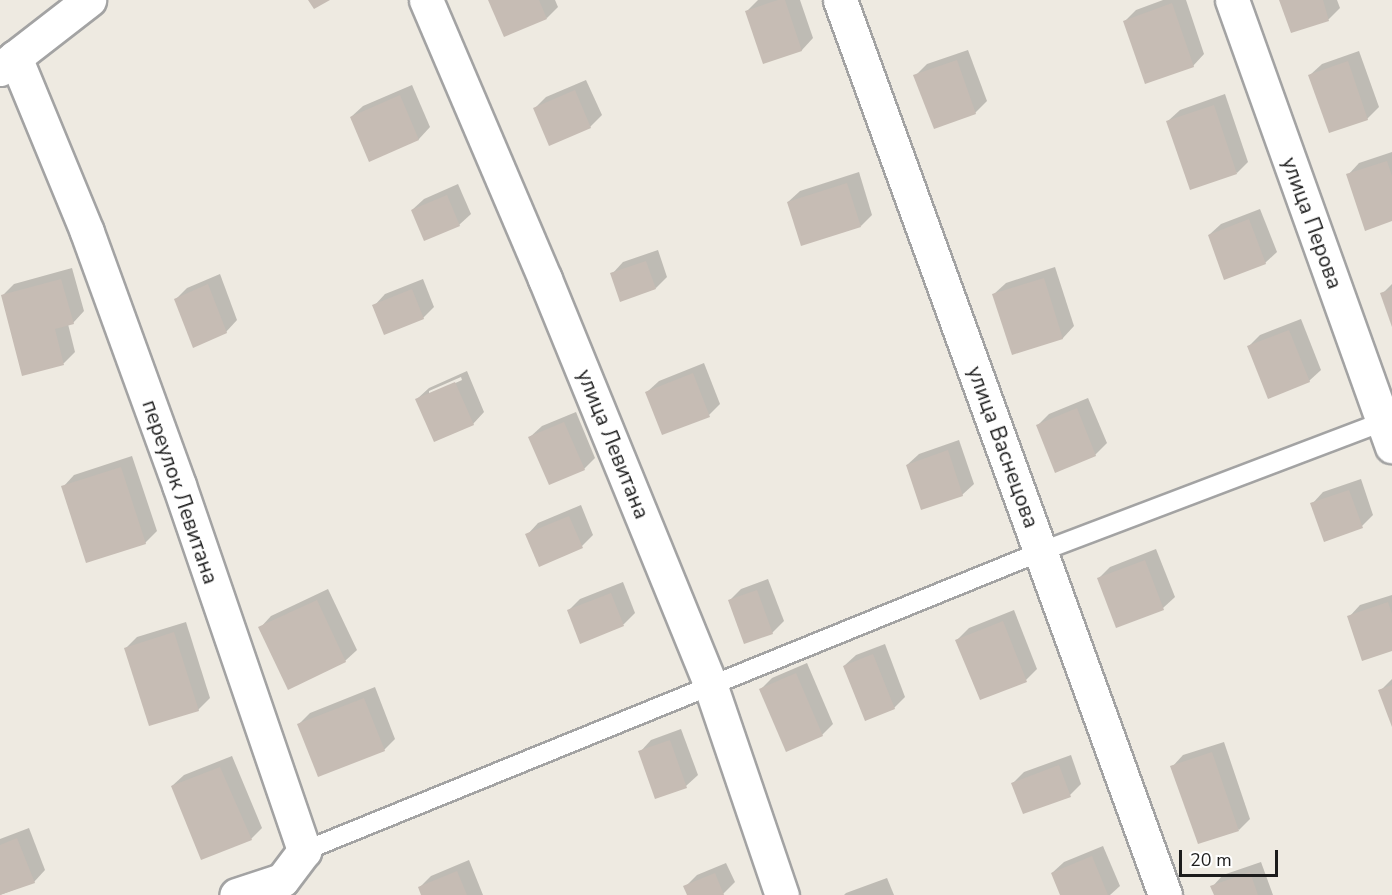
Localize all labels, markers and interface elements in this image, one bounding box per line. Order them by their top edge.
street label: улица Перова [1276,154,1348,292]
street label: улица Васнецова [962,363,1044,531]
street label: улица Левитана [572,366,654,522]
street label: переулок Левитана [137,397,223,587]
scale bar [1182,838,1281,876]
text: 20 m [1190,848,1232,872]

